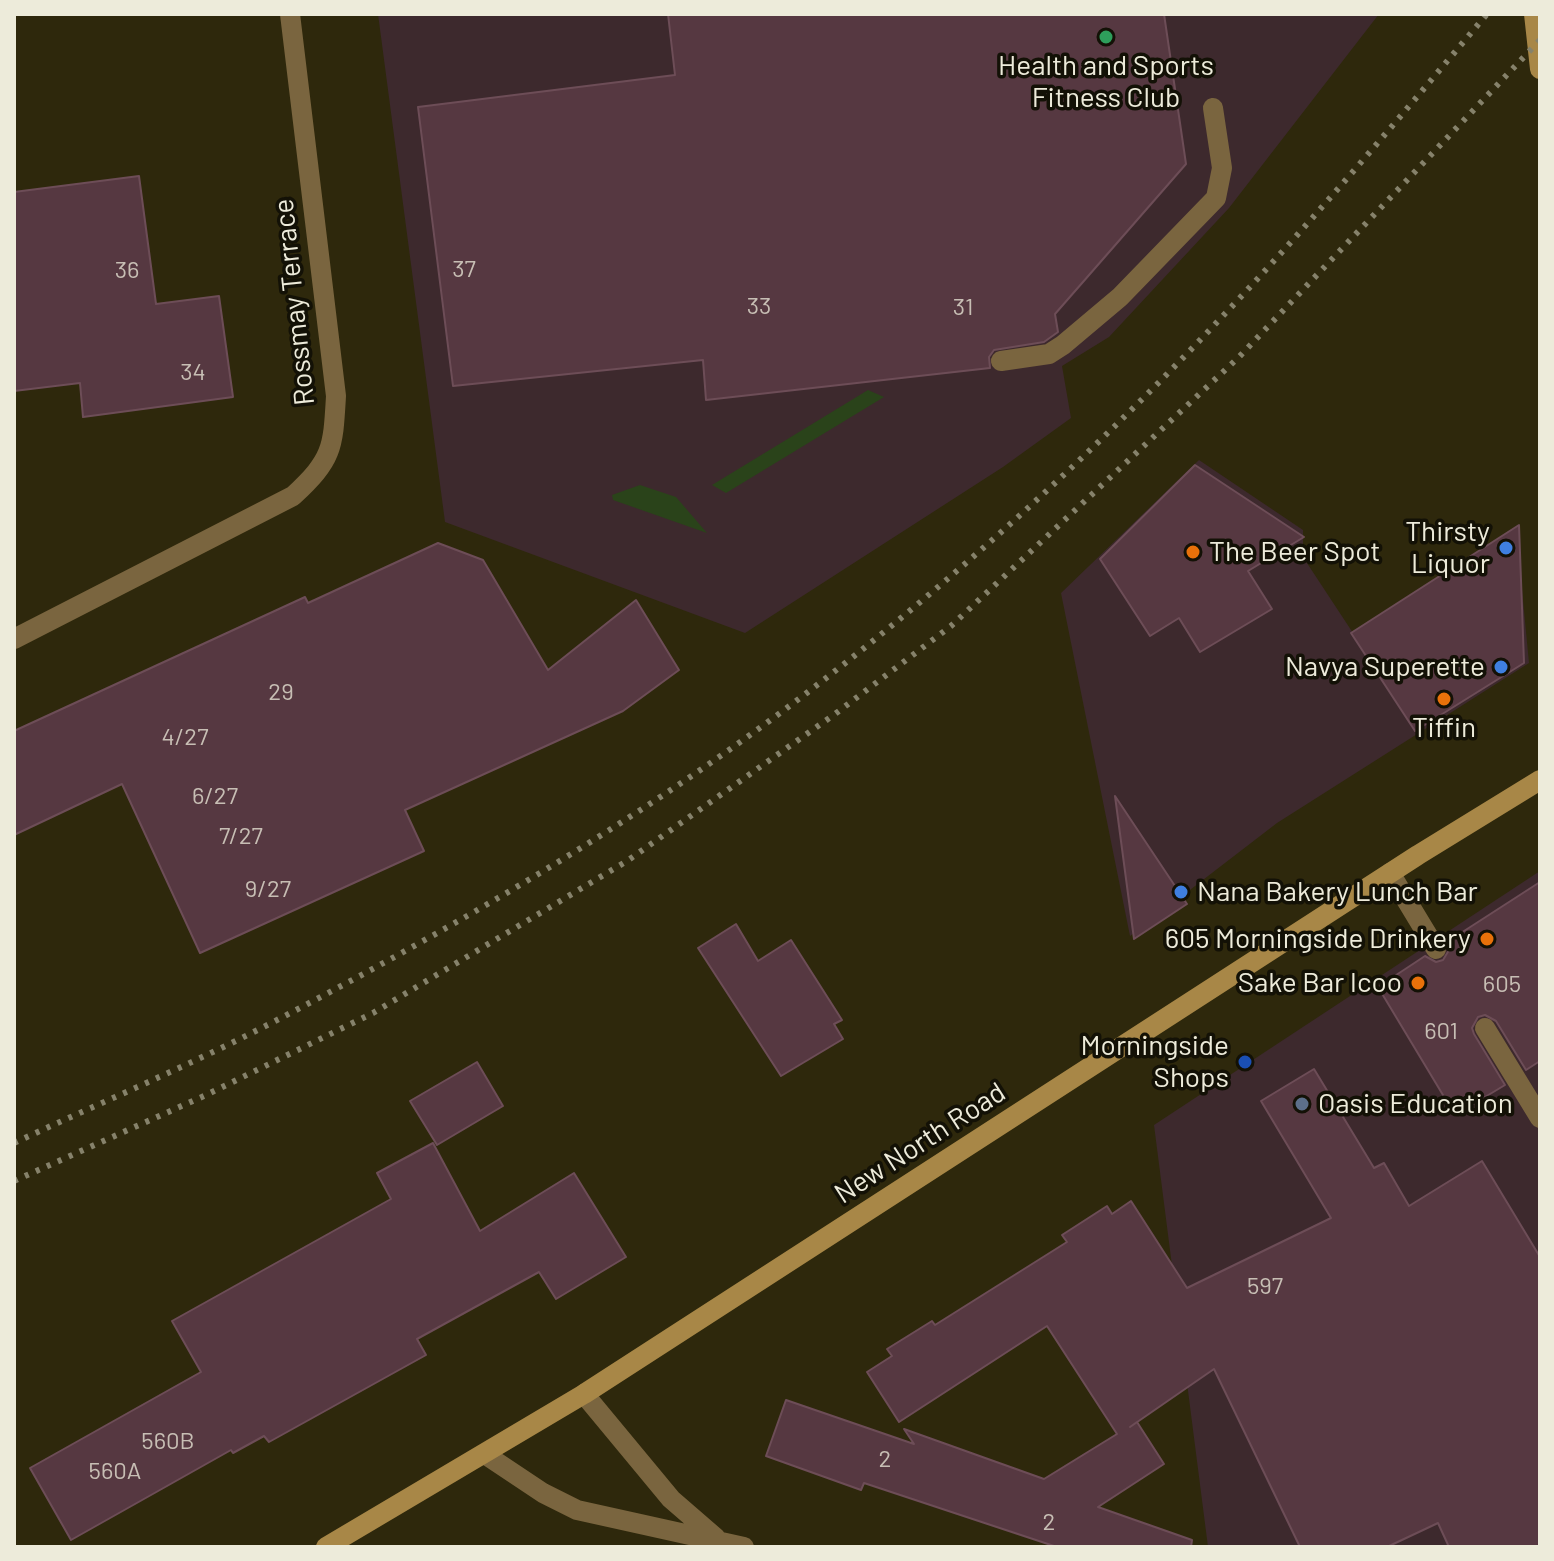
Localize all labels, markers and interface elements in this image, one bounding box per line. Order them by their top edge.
marker: Health and Sports Fitness Club [1097,28,1115,46]
place label: Health and Sports Fitness Club [998,49,1214,115]
street label: Rossmay Terrace [266,197,322,407]
house number: 37 [452,255,476,283]
house number: 36 [115,256,139,284]
house number: 33 [747,292,771,320]
house number: 31 [953,293,973,321]
house number: 34 [180,358,206,386]
place label: Thirsty Liquor [1405,515,1490,581]
place label: The Beer Spot [1209,535,1380,569]
marker: Thirsty Liquor [1497,539,1515,557]
marker: The Beer Spot [1184,543,1202,561]
place label: Navya Superette [1285,650,1485,684]
marker: Navya Superette [1492,658,1510,676]
house number: 29 [268,678,294,706]
marker: Tiffin [1435,690,1453,708]
place label: Tiffin [1412,711,1476,745]
house number: 4/27 [161,723,209,751]
house number: 6/27 [192,782,238,810]
house number: 7/27 [219,822,263,850]
house number: 9/27 [245,875,291,903]
place label: Nana Bakery Lunch Bar [1197,875,1478,909]
marker: Nana Bakery Lunch Bar [1172,883,1190,901]
place label: 605 Morningside Drinkery [1165,922,1471,956]
marker: 605 Morningside Drinkery [1478,930,1496,948]
place label: Sake Bar Icoo [1238,966,1402,1000]
house number: 605 [1483,970,1521,998]
marker: Sake Bar Icoo [1409,974,1427,992]
house number: 601 [1424,1017,1458,1045]
place label: Morningside Shops [1081,1029,1229,1095]
marker: Morningside Shops [1236,1053,1254,1071]
street label: New North Road [828,1075,1012,1211]
place label: Oasis Education [1318,1087,1513,1121]
marker: Oasis Education [1293,1095,1311,1113]
house number: 597 [1247,1272,1283,1300]
house number: 560B [141,1427,195,1455]
house number: 2 [879,1445,891,1473]
house number: 560A [89,1457,141,1485]
house number: 2 [1043,1508,1055,1536]

